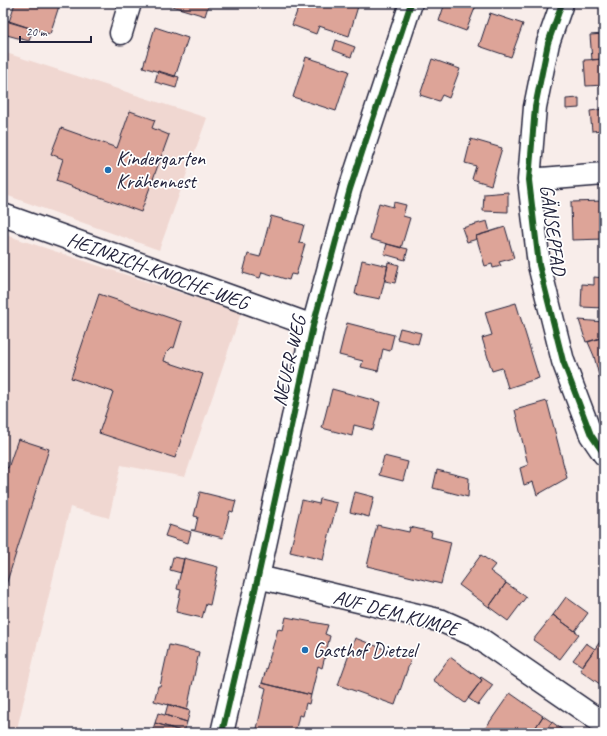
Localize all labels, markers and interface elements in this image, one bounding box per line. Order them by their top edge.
scale bar [20,18,91,44]
text: 20 m [26,24,48,40]
place label: Kindergarten Krähennest [116,146,206,194]
marker: Kindergarten Krähennest [103,165,113,175]
street label: GÄNSEPFAD [534,183,572,278]
street label: HEINRICH-KNOCHE-WEG [64,227,254,316]
street label: NEUER WEG [266,311,312,409]
street label: AUF DEM KUMPE [331,584,464,642]
place label: Gasthof Dietzel [313,638,420,663]
marker: Gasthof Dietzel [300,645,310,655]

